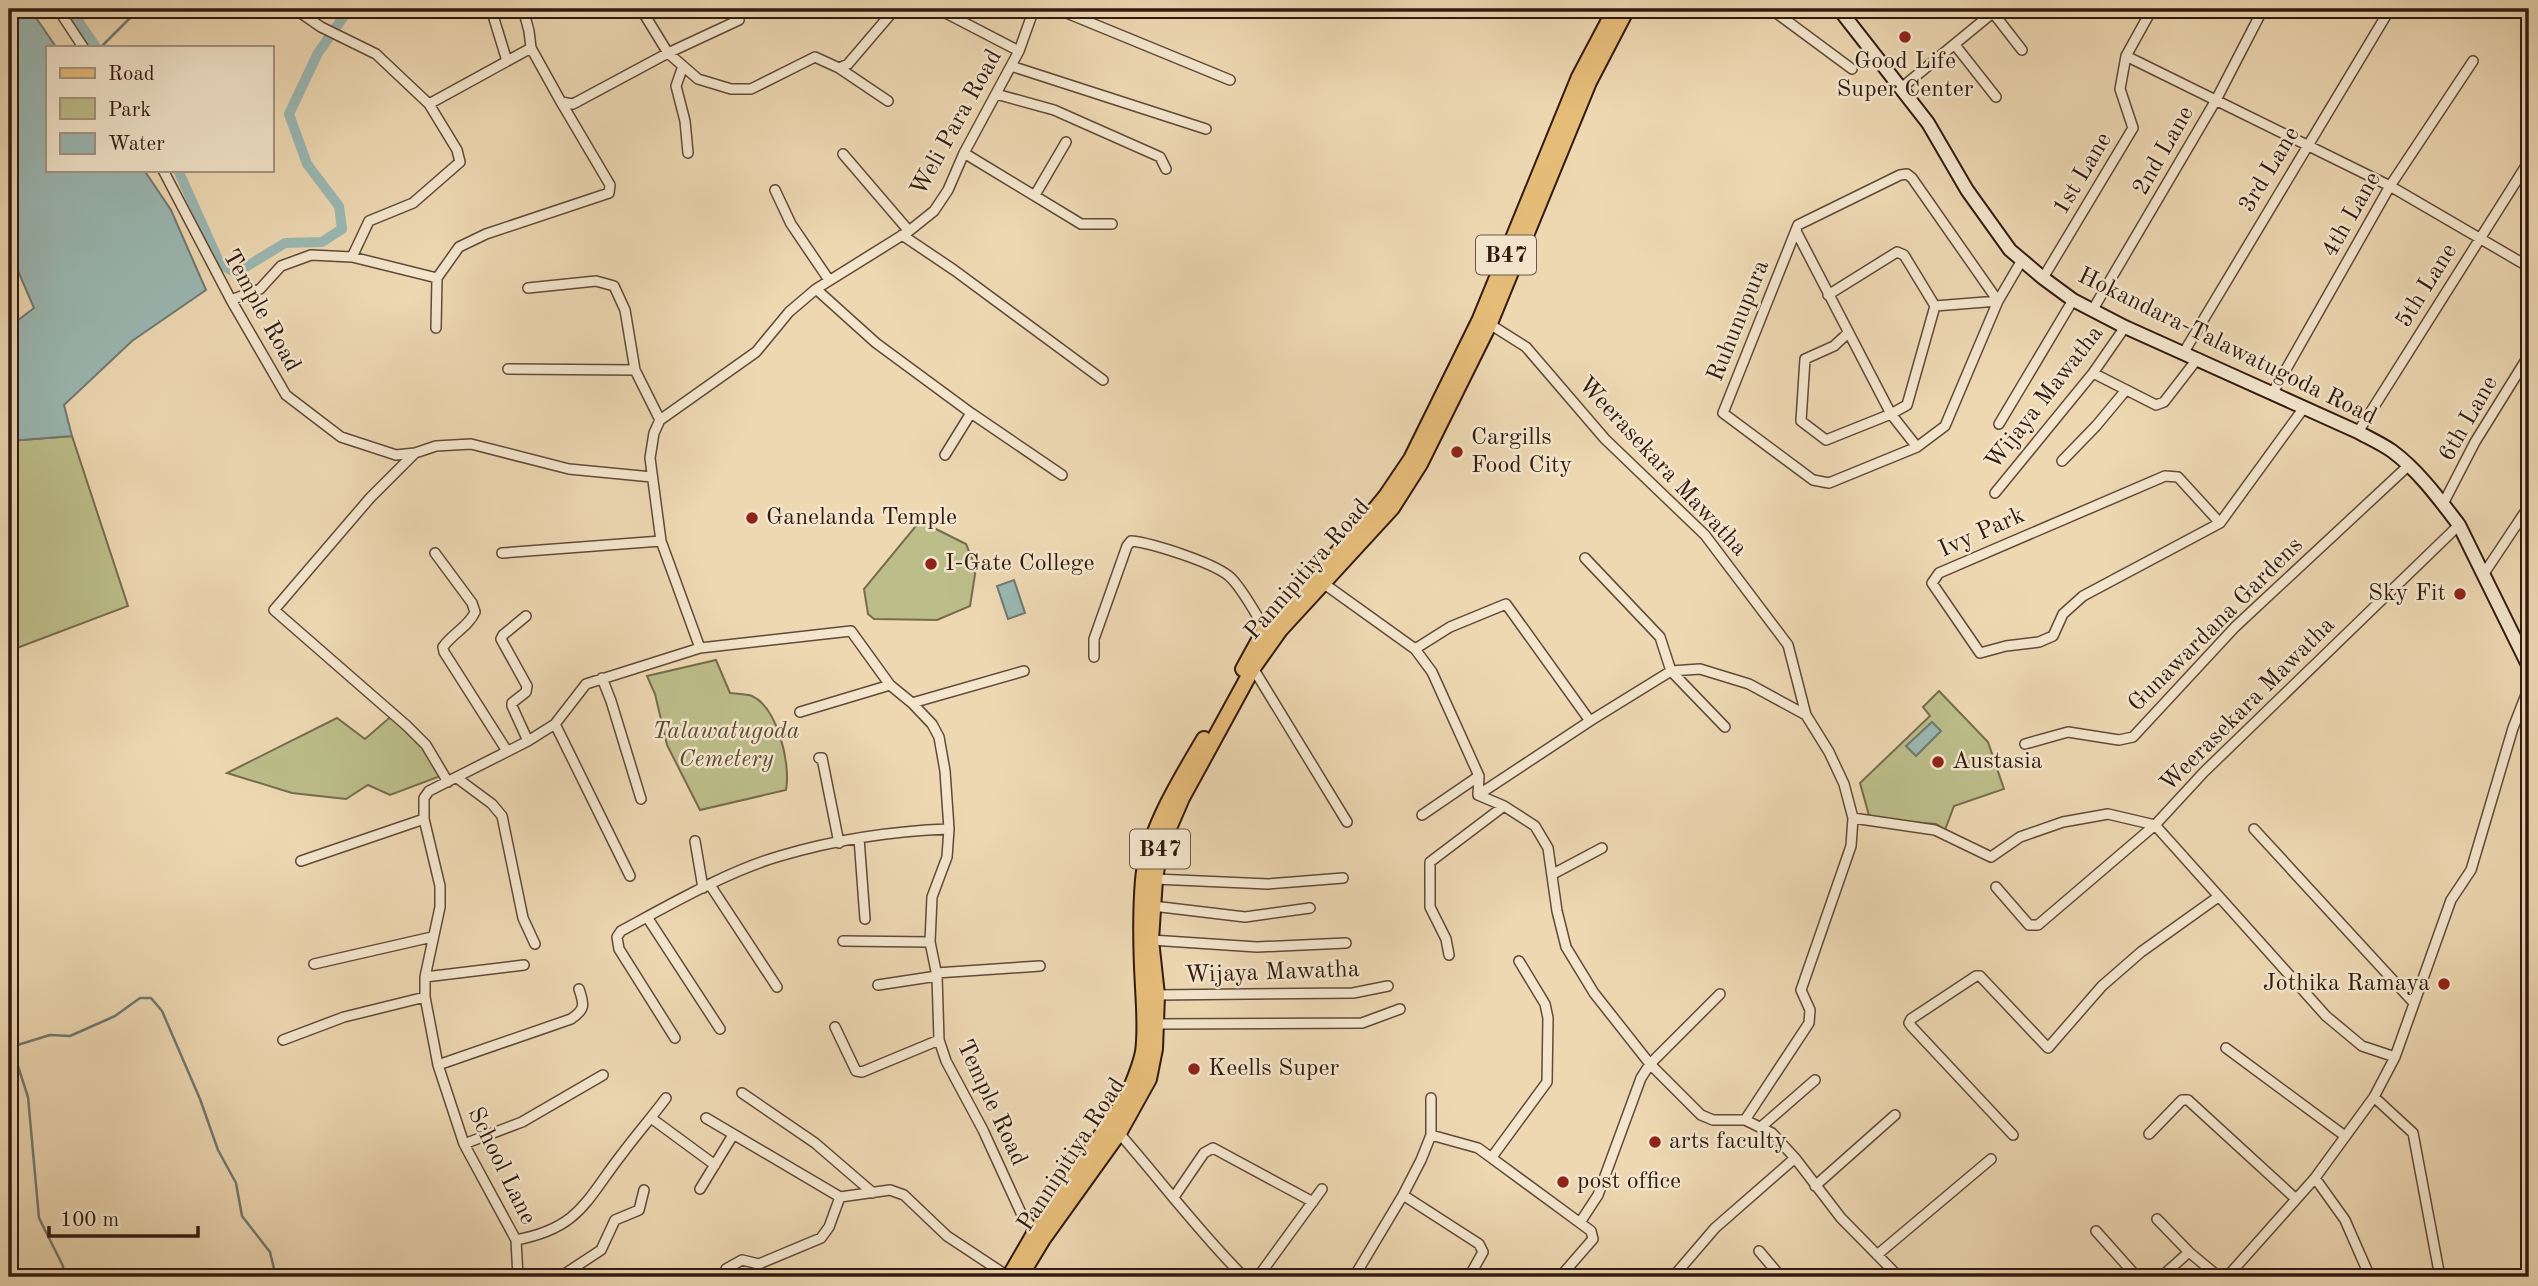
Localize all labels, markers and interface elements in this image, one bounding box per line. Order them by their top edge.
marker: Good Life Super Center [1897,29,1913,45]
legend [46,46,273,172]
street label: Weli Para Road [907,46,1007,200]
place label: Good Life Super Center [1836,50,1974,102]
text: Road [108,64,155,85]
text: Park [108,100,151,121]
street label: 2nd Lane [2129,103,2199,199]
street label: 3rd Lane [2235,123,2305,217]
street label: 1st Lane [2049,129,2117,219]
text: Water [108,134,165,155]
street label: 4th Lane [2318,168,2386,262]
road number: B47 [1476,236,1536,274]
street label: 5th Lane [2392,240,2462,332]
street label: Temple Road [218,246,304,376]
street label: Ruhunupura [1704,257,1774,385]
street label: Hokandara-Talawatugoda Road [2074,264,2380,430]
street label: Wijaya Mawatha [1982,321,2108,474]
street label: 6th Lane [2435,372,2503,466]
street label: Weerasekara Mawatha [1573,373,1751,561]
place label: Cargills Food City [1471,426,1573,478]
marker: Cargills Food City [1449,444,1465,460]
street label: Pannipitiya Road [1241,495,1375,645]
street label: Ivy Park [1936,504,2028,562]
place label: Ganelanda Temple [766,506,957,530]
marker: Ganelanda Temple [744,510,760,526]
street label: Gunawardana Gardens [2124,533,2308,717]
place label: I-Gate College [945,552,1095,576]
marker: I-Gate College [923,556,939,572]
place label: Sky Fit [2368,582,2446,606]
marker: Sky Fit [2452,586,2468,602]
street label: Weerasekara Mawatha [2156,613,2340,797]
park label: Talawatugoda Cemetery [652,720,800,772]
place label: Austasia [1952,750,2043,774]
marker: Austasia [1930,754,1946,770]
road number: B47 [1130,830,1190,869]
street label: Wijaya Mawatha [1184,958,1360,988]
place label: Jothika Ramaya [2263,972,2430,996]
marker: Jothika Ramaya [2436,976,2452,992]
street label: Temple Road [951,1036,1031,1170]
place label: Keells Super [1208,1057,1339,1081]
marker: Keells Super [1186,1061,1202,1077]
street label: Pannipitiya Road [1014,1074,1130,1236]
street label: School Lane [462,1104,540,1228]
place label: arts faculty [1669,1130,1787,1154]
marker: arts faculty [1647,1134,1663,1150]
place label: post office [1577,1170,1681,1194]
marker: post office [1555,1174,1571,1190]
scale bar [49,1195,198,1239]
text: 100 m [60,1210,119,1231]

